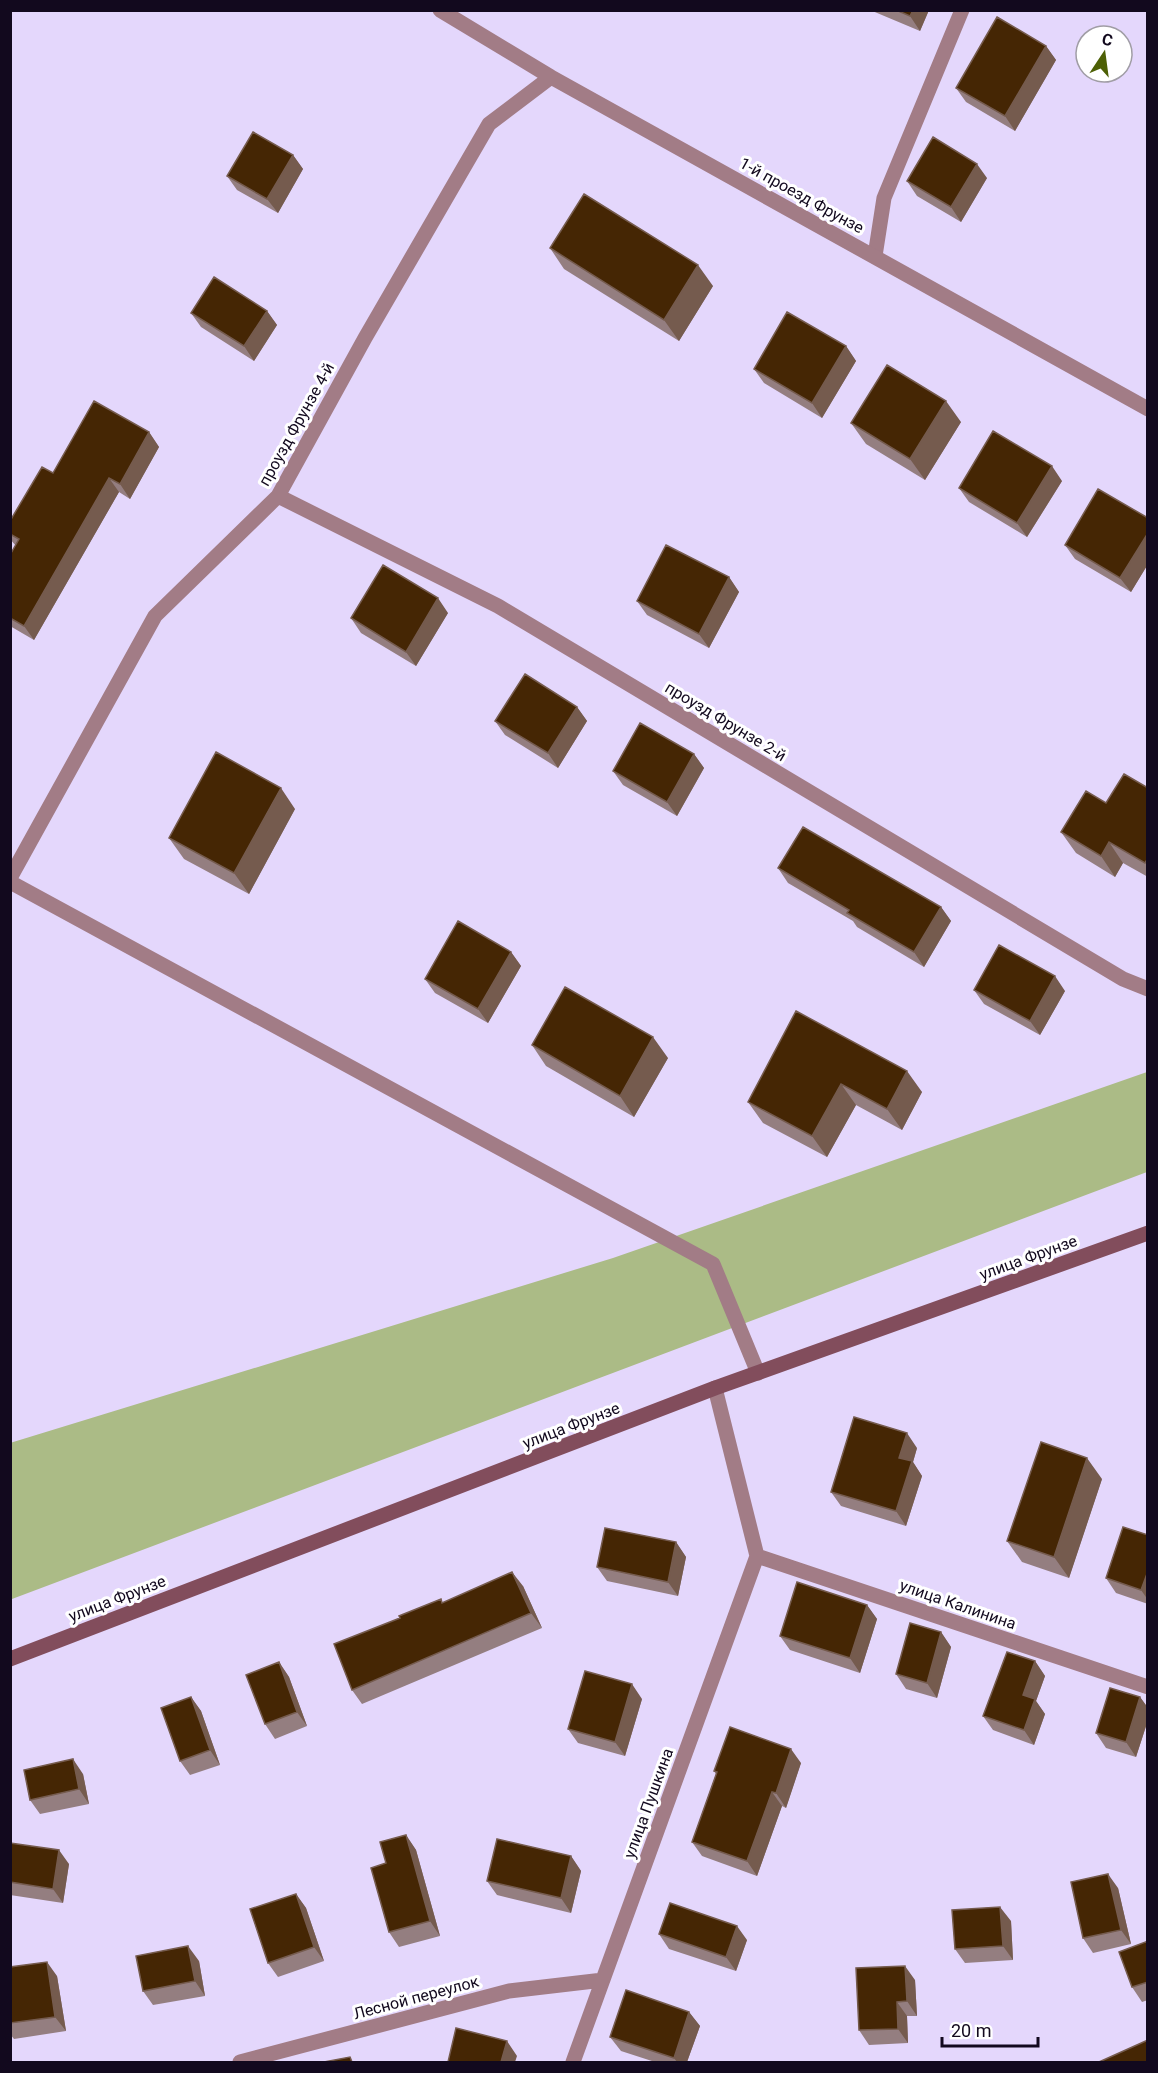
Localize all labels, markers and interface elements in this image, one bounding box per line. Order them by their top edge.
north arrow [1074,24,1134,84]
text: С [1100,29,1114,50]
street label: 1-й проезд Фрунзе [736,153,867,237]
street label: проузд Фрунзе 4-й [255,359,338,489]
street label: проузд Фрунзе 2-й [662,678,790,765]
street label: улица Фрунзе [977,1231,1080,1284]
street label: улица Фрунзе [520,1398,622,1453]
street label: улица Фрунзе [66,1571,168,1626]
street label: улица Калинина [897,1576,1018,1633]
street label: улица Пушкина [620,1746,677,1861]
street label: Лесной переулок [351,1972,481,2023]
scale bar [942,2010,1038,2048]
text: 20 m [951,2020,991,2041]

